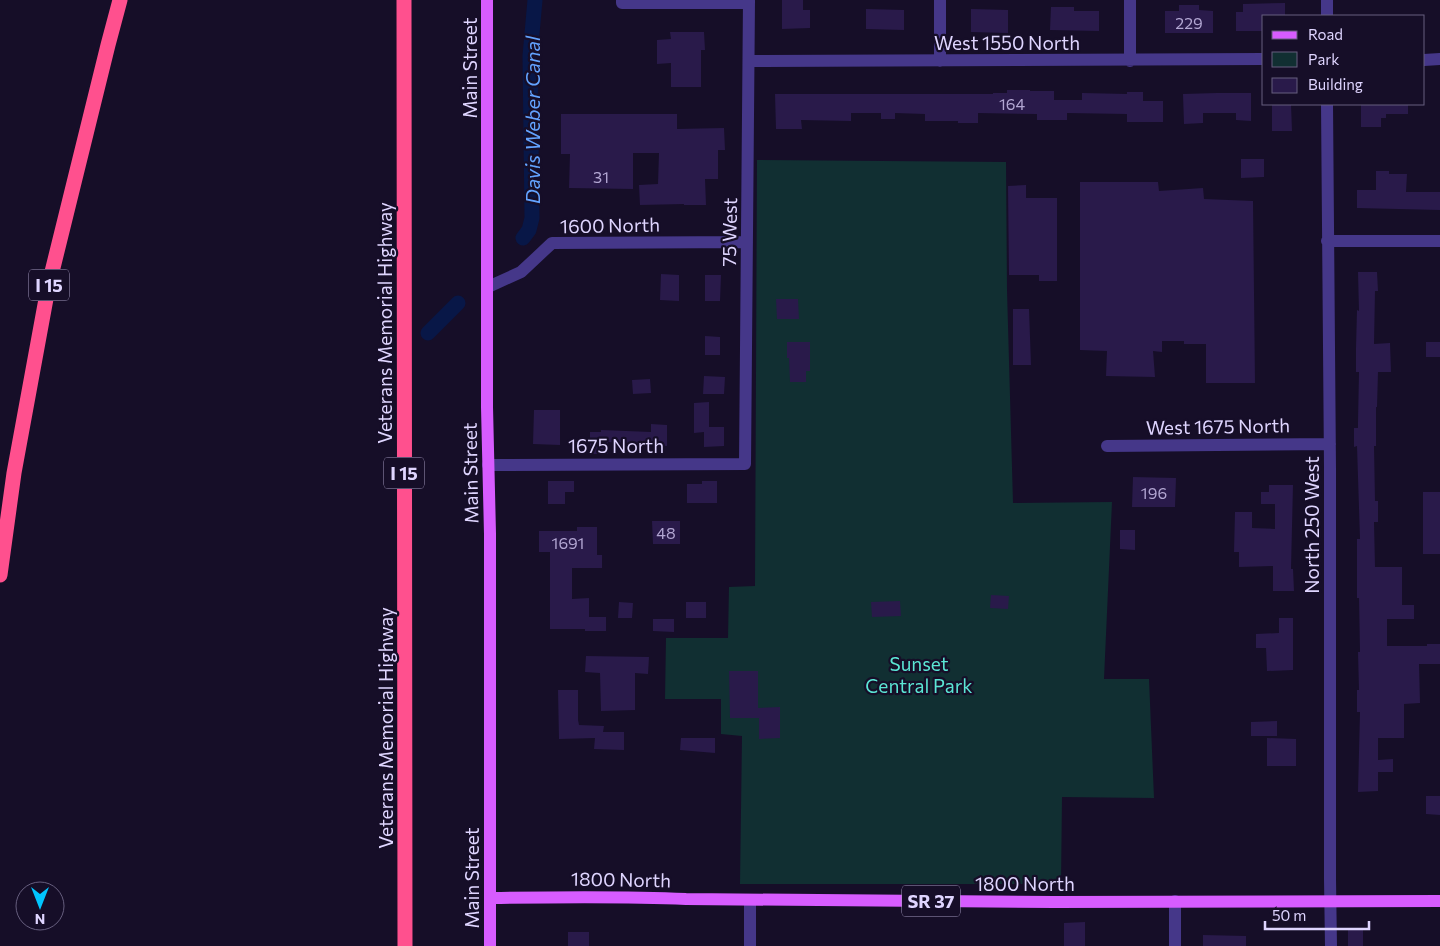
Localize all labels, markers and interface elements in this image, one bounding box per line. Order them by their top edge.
house number: 229 [1175,13,1203,32]
legend [1262,15,1425,105]
street label: Main Street [458,17,481,119]
text: Road [1308,25,1343,43]
street label: West 1550 North [934,31,1080,54]
water label: Davis Weber Canal [520,35,544,204]
text: Park [1308,50,1339,68]
text: Building [1308,75,1363,93]
house number: 164 [999,94,1025,113]
house number: 31 [593,167,609,186]
street label: 75 West [717,197,741,267]
street label: Veterans Memorial Highway [373,202,396,444]
street label: 1600 North [560,213,660,237]
road number: I 15 [29,270,69,300]
street label: West 1675 North [1146,413,1290,439]
street label: Main Street [458,422,482,524]
street label: 1675 North [568,434,664,457]
street label: North 250 West [1300,456,1323,594]
road number: I 15 [384,458,424,488]
house number: 196 [1141,483,1167,502]
house number: 48 [656,523,676,542]
house number: 1691 [552,533,584,552]
street label: Veterans Memorial Highway [374,607,397,849]
park label: Sunset Central Park [865,652,973,697]
street label: Main Street [460,827,483,929]
street label: 1800 North [571,867,671,891]
street label: 1800 North [975,872,1075,895]
north arrow [15,881,65,931]
road number: SR 37 [902,886,960,916]
scale bar [1265,898,1369,930]
text: 50 m [1272,906,1306,924]
text: N [35,911,45,928]

